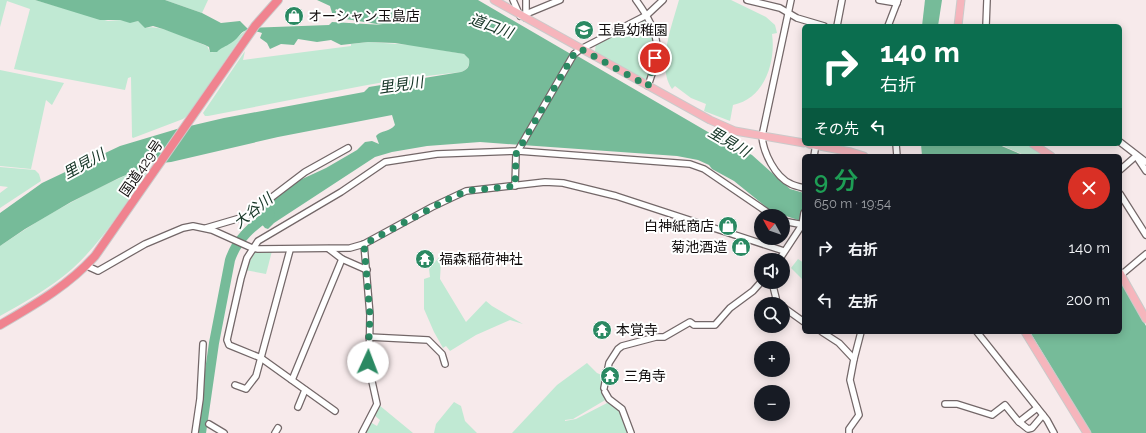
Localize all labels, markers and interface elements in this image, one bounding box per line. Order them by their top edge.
shop icon: オーシャン玉島店 [283,5,305,27]
place label: オーシャン玉島店 [308,8,420,24]
water label: 道口川 [467,10,517,43]
school or university icon: 玉島幼稚園 [573,19,595,41]
place label: 玉島幼稚園 [598,22,668,38]
text: 140 m [880,36,960,69]
icon: right [814,40,866,92]
pin [638,41,672,75]
icon: arrive [644,47,666,69]
water label: 里見川 [377,73,427,97]
text: 右折 [880,74,916,95]
icon: left [867,116,889,138]
text: その先 [814,120,859,138]
water label: 里見川 [705,123,755,162]
street label: 国道429号 [116,137,166,199]
water label: 里見川 [60,144,110,183]
text: 9 分 [814,166,858,195]
button: close [1068,167,1110,209]
water label: 大谷川 [230,189,278,232]
text: 650 m · 19:54 [814,196,891,211]
north arrow [754,209,790,245]
map controls [754,209,790,421]
shop icon: 白神紙商店 [717,215,739,237]
place label: 白神紙商店 [644,218,714,234]
shop icon: 菊池酒造 [730,236,752,258]
icon: right [814,237,836,259]
place label: 菊池酒造 [671,239,727,255]
text: 140 m [1069,239,1110,257]
text: 右折 [848,241,878,259]
temple icon: 福森稲荷神社 [414,248,436,270]
place label: 福森稲荷神社 [439,251,523,267]
button: sound [754,253,790,289]
icon: left [814,289,836,311]
text: 200 m [1066,291,1110,309]
text: 左折 [848,293,878,311]
button: search [754,297,790,333]
temple icon: 本覚寺 [591,319,613,341]
place label: 本覚寺 [616,322,658,338]
position arrow [347,341,389,383]
button: + [754,341,790,377]
temple icon: 三角寺 [599,365,621,387]
place label: 三角寺 [624,368,666,384]
button: − [754,385,790,421]

